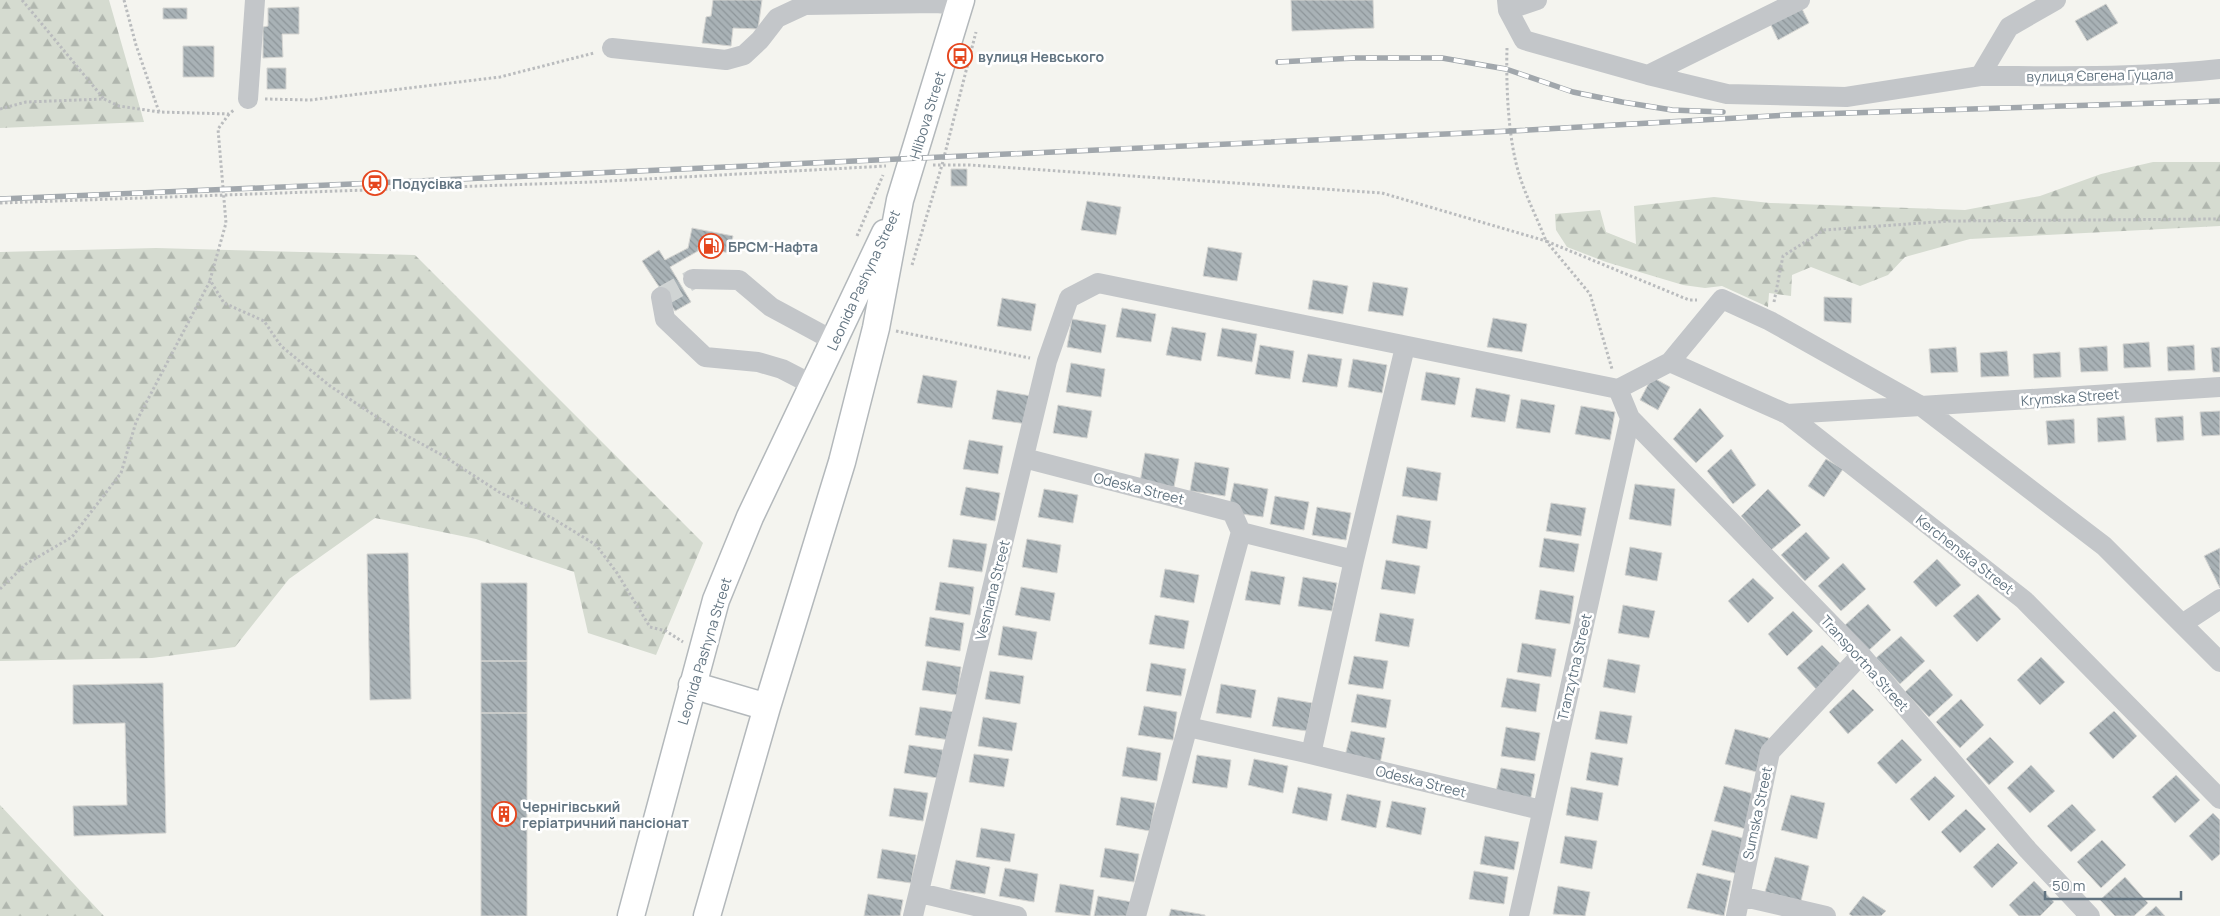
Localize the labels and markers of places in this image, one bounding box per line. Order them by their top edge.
bus stop icon: вулиця Невського [947,43,973,69]
place label: вулиця Невського [978,47,1104,66]
station icon: Подусівка [362,170,388,196]
place label: Подусівка [392,174,462,193]
fuel station icon: БРСМ-Нафта [698,233,724,259]
place label: БРСМ-Нафта [728,237,818,256]
place label: Чернігівський геріатричний пансіонат [522,797,689,832]
building icon: Чернігівський геріатричний пансіонат [491,801,517,827]

